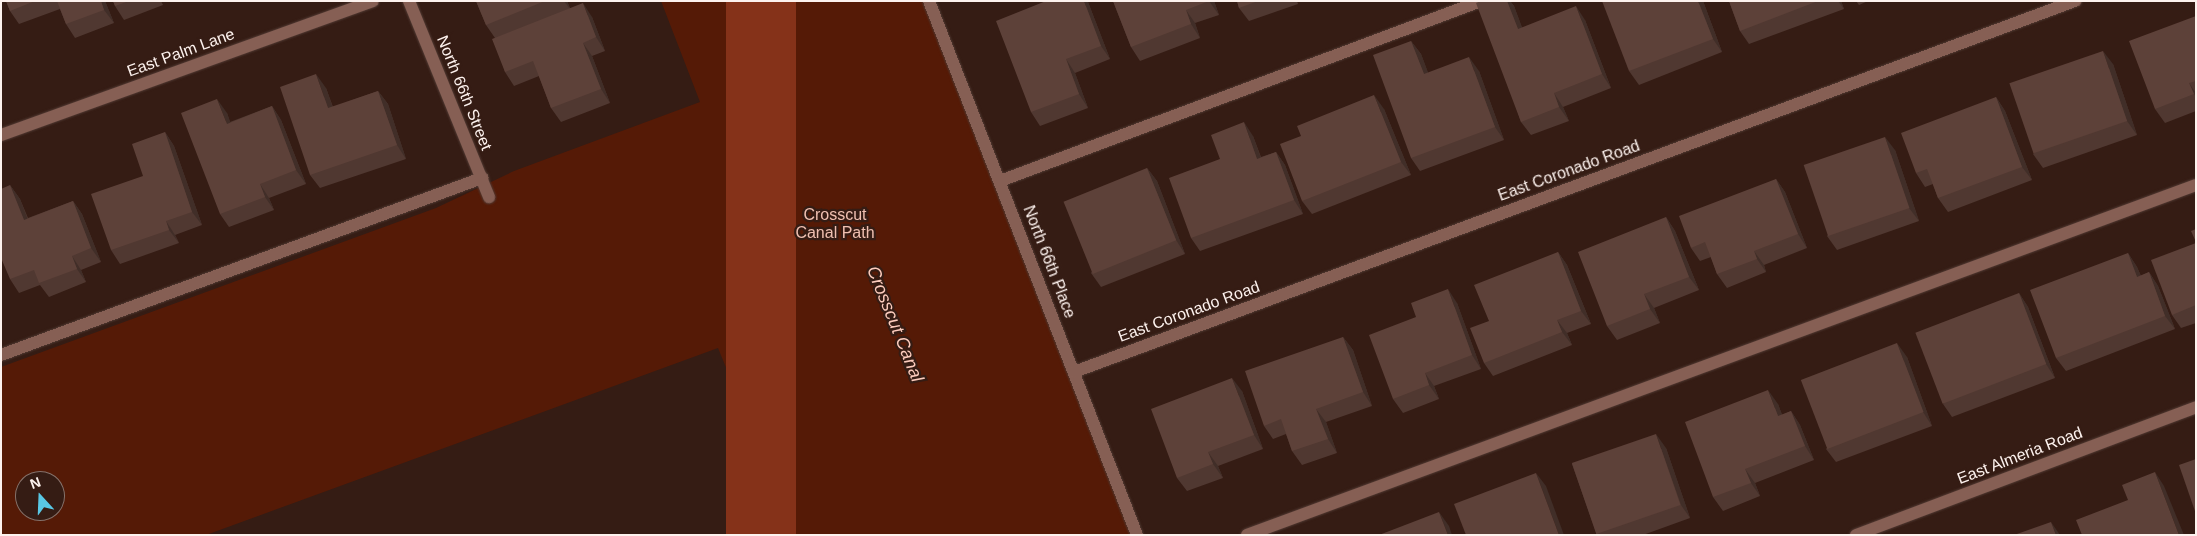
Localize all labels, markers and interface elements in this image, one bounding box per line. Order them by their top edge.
street label: East Palm Lane [125,25,237,81]
street label: North 66th Street [432,33,496,153]
street label: East Coronado Road [1496,136,1642,206]
street label: North 66th Place [1019,203,1079,321]
park label: Crosscut Canal Path [795,205,875,243]
water label: Crosscut Canal [862,263,928,385]
street label: East Coronado Road [1116,277,1262,347]
street label: East Almeria Road [1954,423,2086,489]
north arrow [15,471,65,521]
text: N [28,474,43,492]

